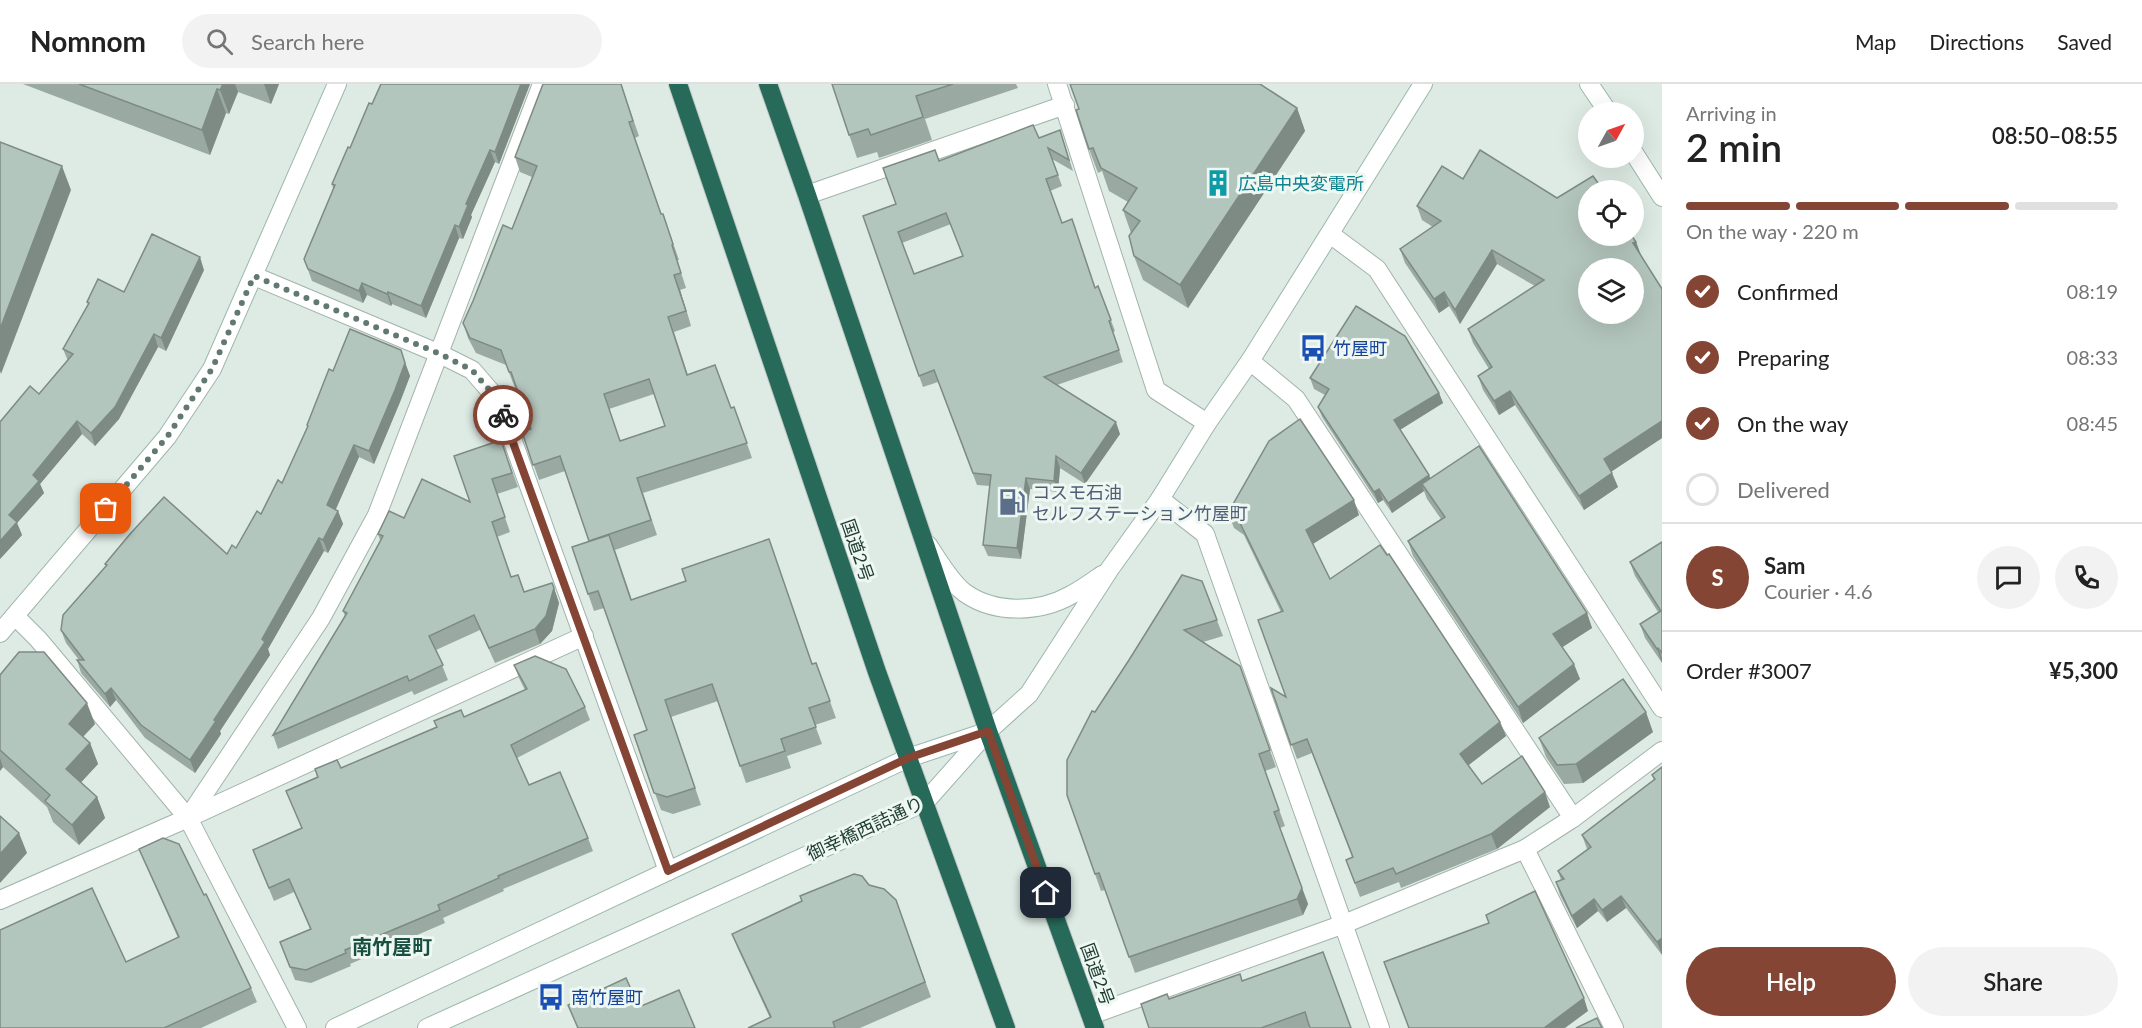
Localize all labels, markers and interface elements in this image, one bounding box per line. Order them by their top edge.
search box [182,14,602,68]
text: Nomnom [30,24,146,58]
icon: search [203,25,236,58]
text: Search here [251,28,364,55]
text: Map [1855,29,1896,54]
text: Directions [1929,29,2024,54]
text: Saved [2057,29,2112,54]
text: Arriving in [1686,101,1777,125]
north arrow [1578,102,1644,168]
map controls [1578,102,1644,324]
text: 08:50–08:55 [1992,122,2118,149]
text: 2 min [1686,124,1782,170]
building icon: 広島中央変電所 [1203,168,1233,198]
place label: 広島中央変電所 [1238,172,1364,194]
button: locate [1578,180,1644,246]
text: On the way · 220 m [1686,219,1859,243]
button: layers [1578,258,1644,324]
icon: check [1686,275,1719,308]
text: Confirmed [1737,278,1839,305]
text: 08:19 [2067,279,2118,303]
bus stop icon: 竹屋町 [1298,333,1328,363]
place label: 竹屋町 [1333,337,1387,359]
icon: check [1686,341,1719,374]
text: Preparing [1737,344,1829,371]
text: 08:33 [2067,345,2118,369]
courier [473,385,533,445]
icon: bike [487,399,520,432]
icon: check [1686,407,1719,440]
text: On the way [1737,410,1848,437]
text: 08:45 [2067,411,2118,435]
text: Delivered [1737,476,1830,503]
place label: コスモ石油 セルフステーション竹屋町 [1032,481,1248,524]
pin [80,483,131,534]
fuel station icon: コスモ石油 セルフステーション竹屋町 [997,487,1027,517]
icon: bag [89,492,122,525]
street label: 国道2号 [837,516,879,584]
button: chat [1977,546,2040,609]
button: phone [2055,546,2118,609]
text: Sam [1764,552,1806,579]
text: S [1711,564,1724,591]
text: Courier · 4.6 [1764,579,1873,603]
text: Order #3007 [1686,657,1812,684]
text: ¥5,300 [2049,657,2118,684]
street label: 御幸橋西詰通り [803,791,927,865]
pin [1020,867,1071,918]
icon: home [1029,876,1062,909]
district label: 南竹屋町 [352,934,432,958]
street label: 国道2号 [1077,940,1119,1008]
button: Help [1686,947,1896,1016]
button: Share [1908,947,2118,1016]
bus stop icon: 南竹屋町 [536,982,566,1012]
place label: 南竹屋町 [571,986,643,1008]

